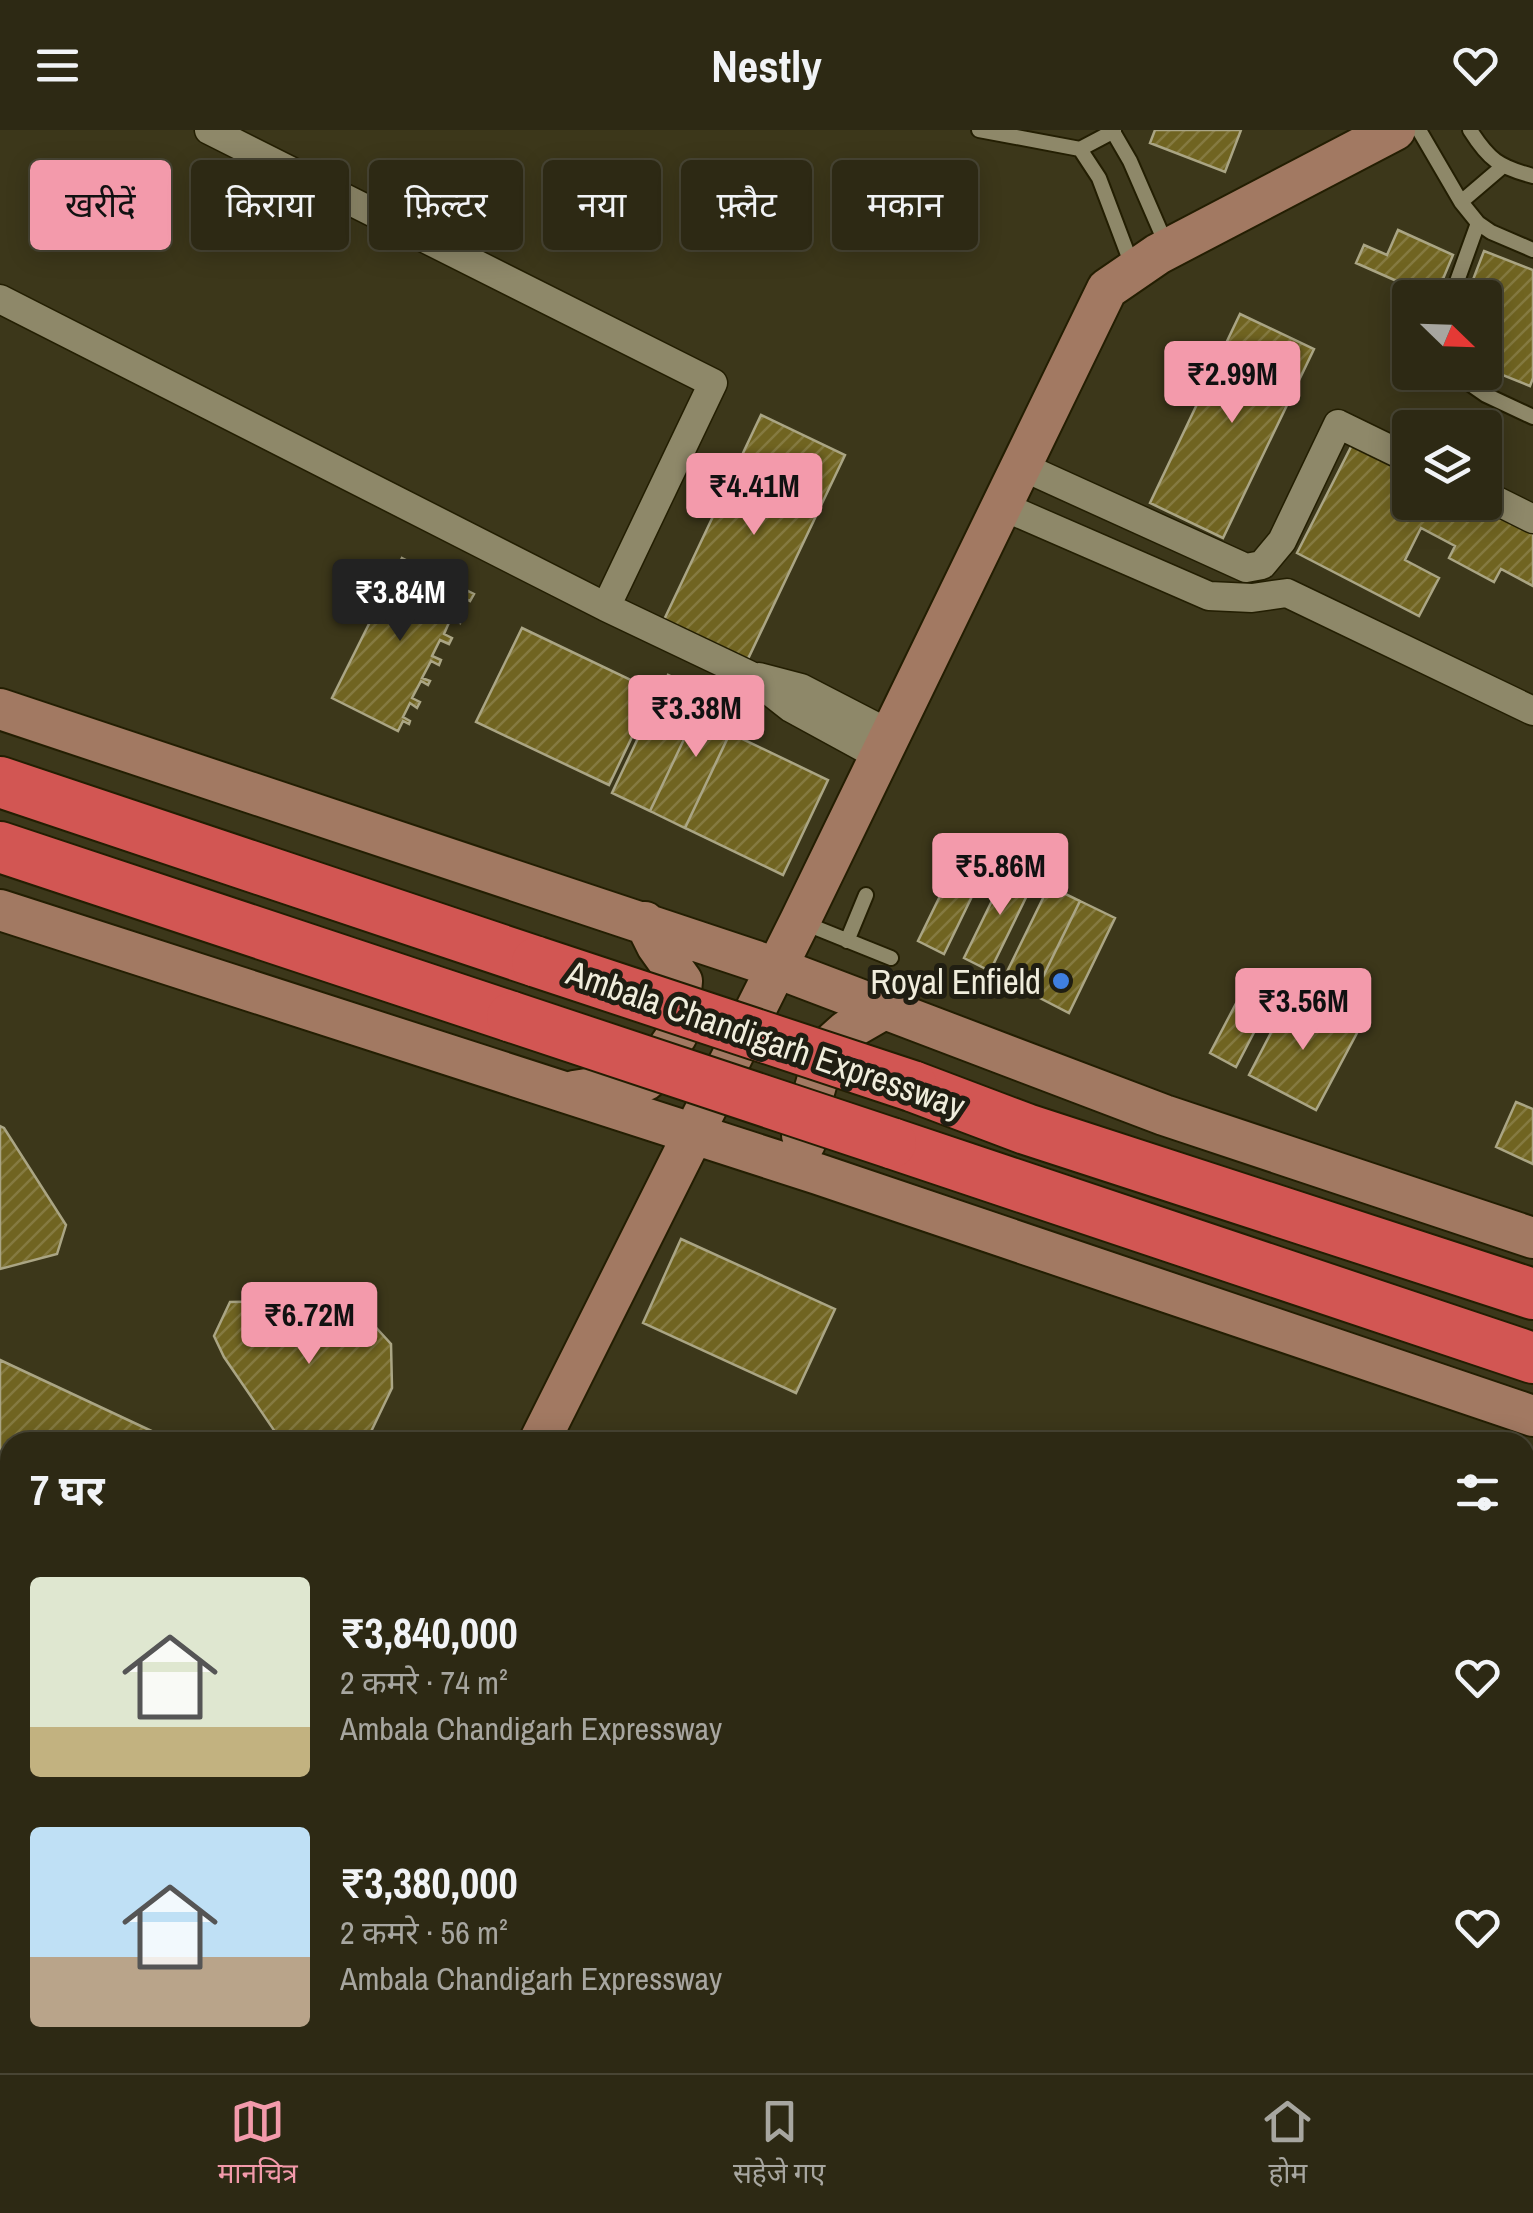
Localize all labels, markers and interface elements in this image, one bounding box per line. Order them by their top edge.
text: Nestly [711,35,822,96]
icon: menu [30,38,85,93]
icon: heart [1448,38,1503,93]
chip: खरीदें [30,160,171,250]
chip: किराया [191,160,349,250]
chip: फ़िल्टर [369,160,523,250]
chip: नया [543,160,661,250]
chip: फ़्लैट [681,160,812,250]
chip: मकान [832,160,978,250]
north arrow [1392,280,1502,390]
map controls [1392,280,1502,520]
pin: ₹2.99M [1151,341,1313,426]
text: ₹2.99M [1186,352,1278,395]
button: layers [1392,410,1502,520]
pin: ₹4.41M [673,453,835,538]
text: ₹4.41M [708,464,800,507]
pin: ₹3.84M [319,559,481,644]
text: ₹3.84M [354,570,446,613]
pin: ₹3.38M [615,675,777,760]
text: ₹3.38M [650,686,742,729]
pin: ₹5.86M [919,833,1081,918]
text: ₹5.86M [954,844,1046,887]
street label: Ambala Chandigarh Expressway [560,948,972,1129]
place label: Royal Enfield [870,958,1041,1005]
pin: ₹3.56M [1222,968,1384,1053]
marker: Royal Enfield [1050,970,1072,992]
text: ₹3.56M [1257,979,1349,1022]
pin: ₹6.72M [228,1282,390,1367]
text: ₹6.72M [263,1293,355,1336]
text: 7 घर [30,1462,104,1518]
icon: filters [1450,1465,1505,1520]
text: ₹3,840,000 [340,1605,518,1661]
icon: home [110,1617,230,1737]
icon: heart [1450,1650,1505,1705]
text: 2 कमरे · 74 m² [340,1661,508,1704]
text: Ambala Chandigarh Expressway [340,1707,722,1750]
text: ₹3,380,000 [340,1855,518,1911]
icon: home [110,1867,230,1987]
icon: heart [1450,1900,1505,1955]
text: 2 कमरे · 56 m² [340,1911,508,1954]
text: Ambala Chandigarh Expressway [340,1957,722,2000]
tab: मानचित्र [218,2094,298,2194]
tab: सहेजे गए [733,2094,825,2194]
tab: होम [1260,2094,1315,2194]

